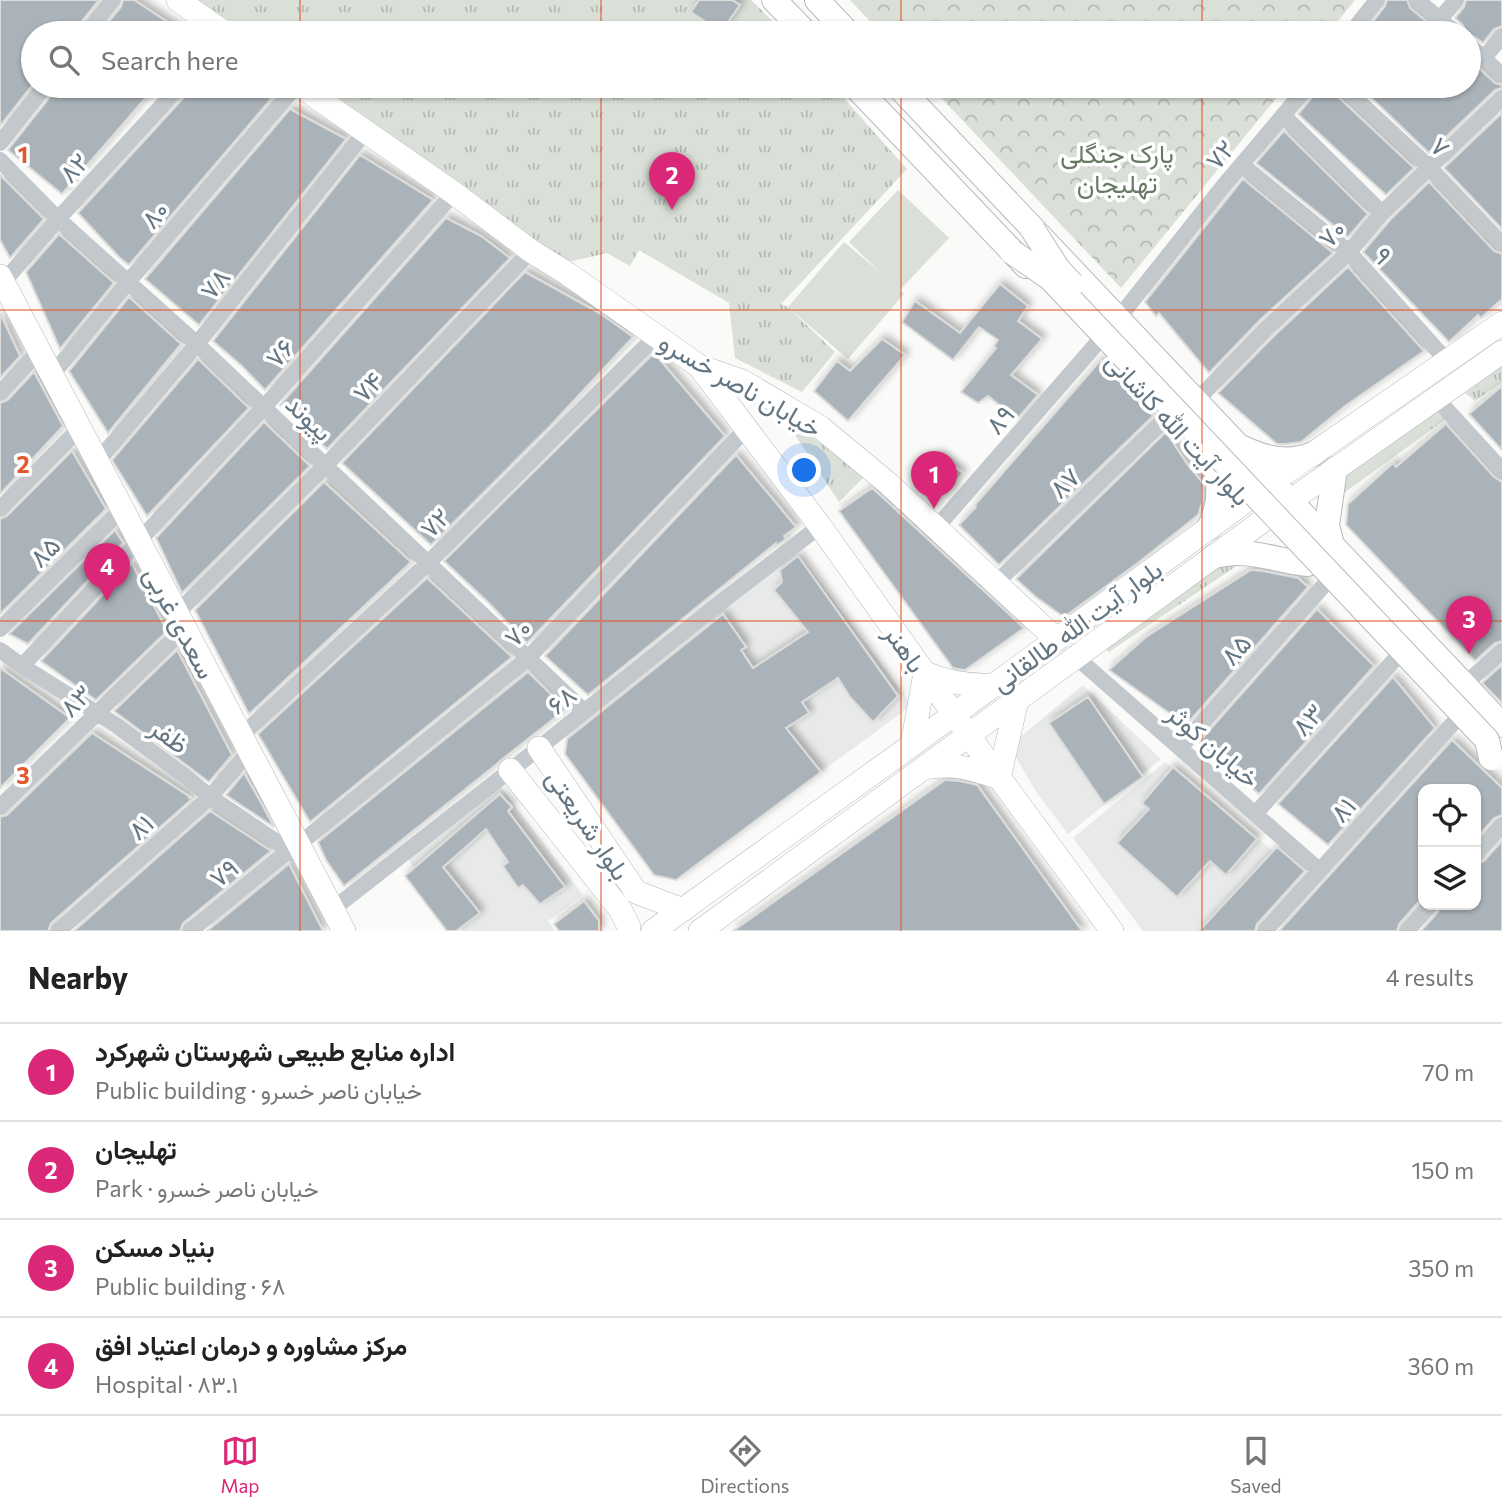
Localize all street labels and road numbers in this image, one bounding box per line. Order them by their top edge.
street label: ۷ [1425,130,1457,162]
street label: ۷۲ [1198,133,1240,175]
street label: ۸۲ [52,146,94,188]
street label: ۸۰ [134,194,174,234]
street label: ۷۰ [1311,213,1351,253]
street label: ۹ [1368,240,1400,270]
street label: ۷۸ [192,261,236,305]
street label: خیابان ناصر خسرو [653,325,828,445]
street label: ۷۶ [258,331,300,373]
street label: بلوار آیت الله کاشانی [1099,345,1258,512]
street label: ۷۴ [345,364,389,408]
street label: پیوند [278,388,340,449]
street label: ۸۹ [978,398,1020,440]
street label: ۸۷ [1042,460,1086,504]
street label: ۷۲ [413,501,455,543]
street label: ۸۵ [22,529,66,573]
street label: بلوار آیت الله طالقانی [985,553,1169,699]
street label: سعدی غربی [137,561,223,684]
street label: ۷۰ [497,612,537,652]
street label: باهنر [876,617,933,679]
street label: ۸۵ [1213,627,1257,671]
street label: ۸۳ [53,678,97,722]
street label: ۶۸ [540,678,582,720]
street label: خیابان کوثر [1160,696,1266,795]
street label: ۸۳ [1285,697,1329,741]
street label: ظفر [143,710,195,761]
street label: بلوار شریعتی [539,763,637,886]
street label: ۸۱ [1323,790,1361,828]
street label: ۸۱ [121,807,159,845]
street label: ۷۹ [202,851,244,893]

